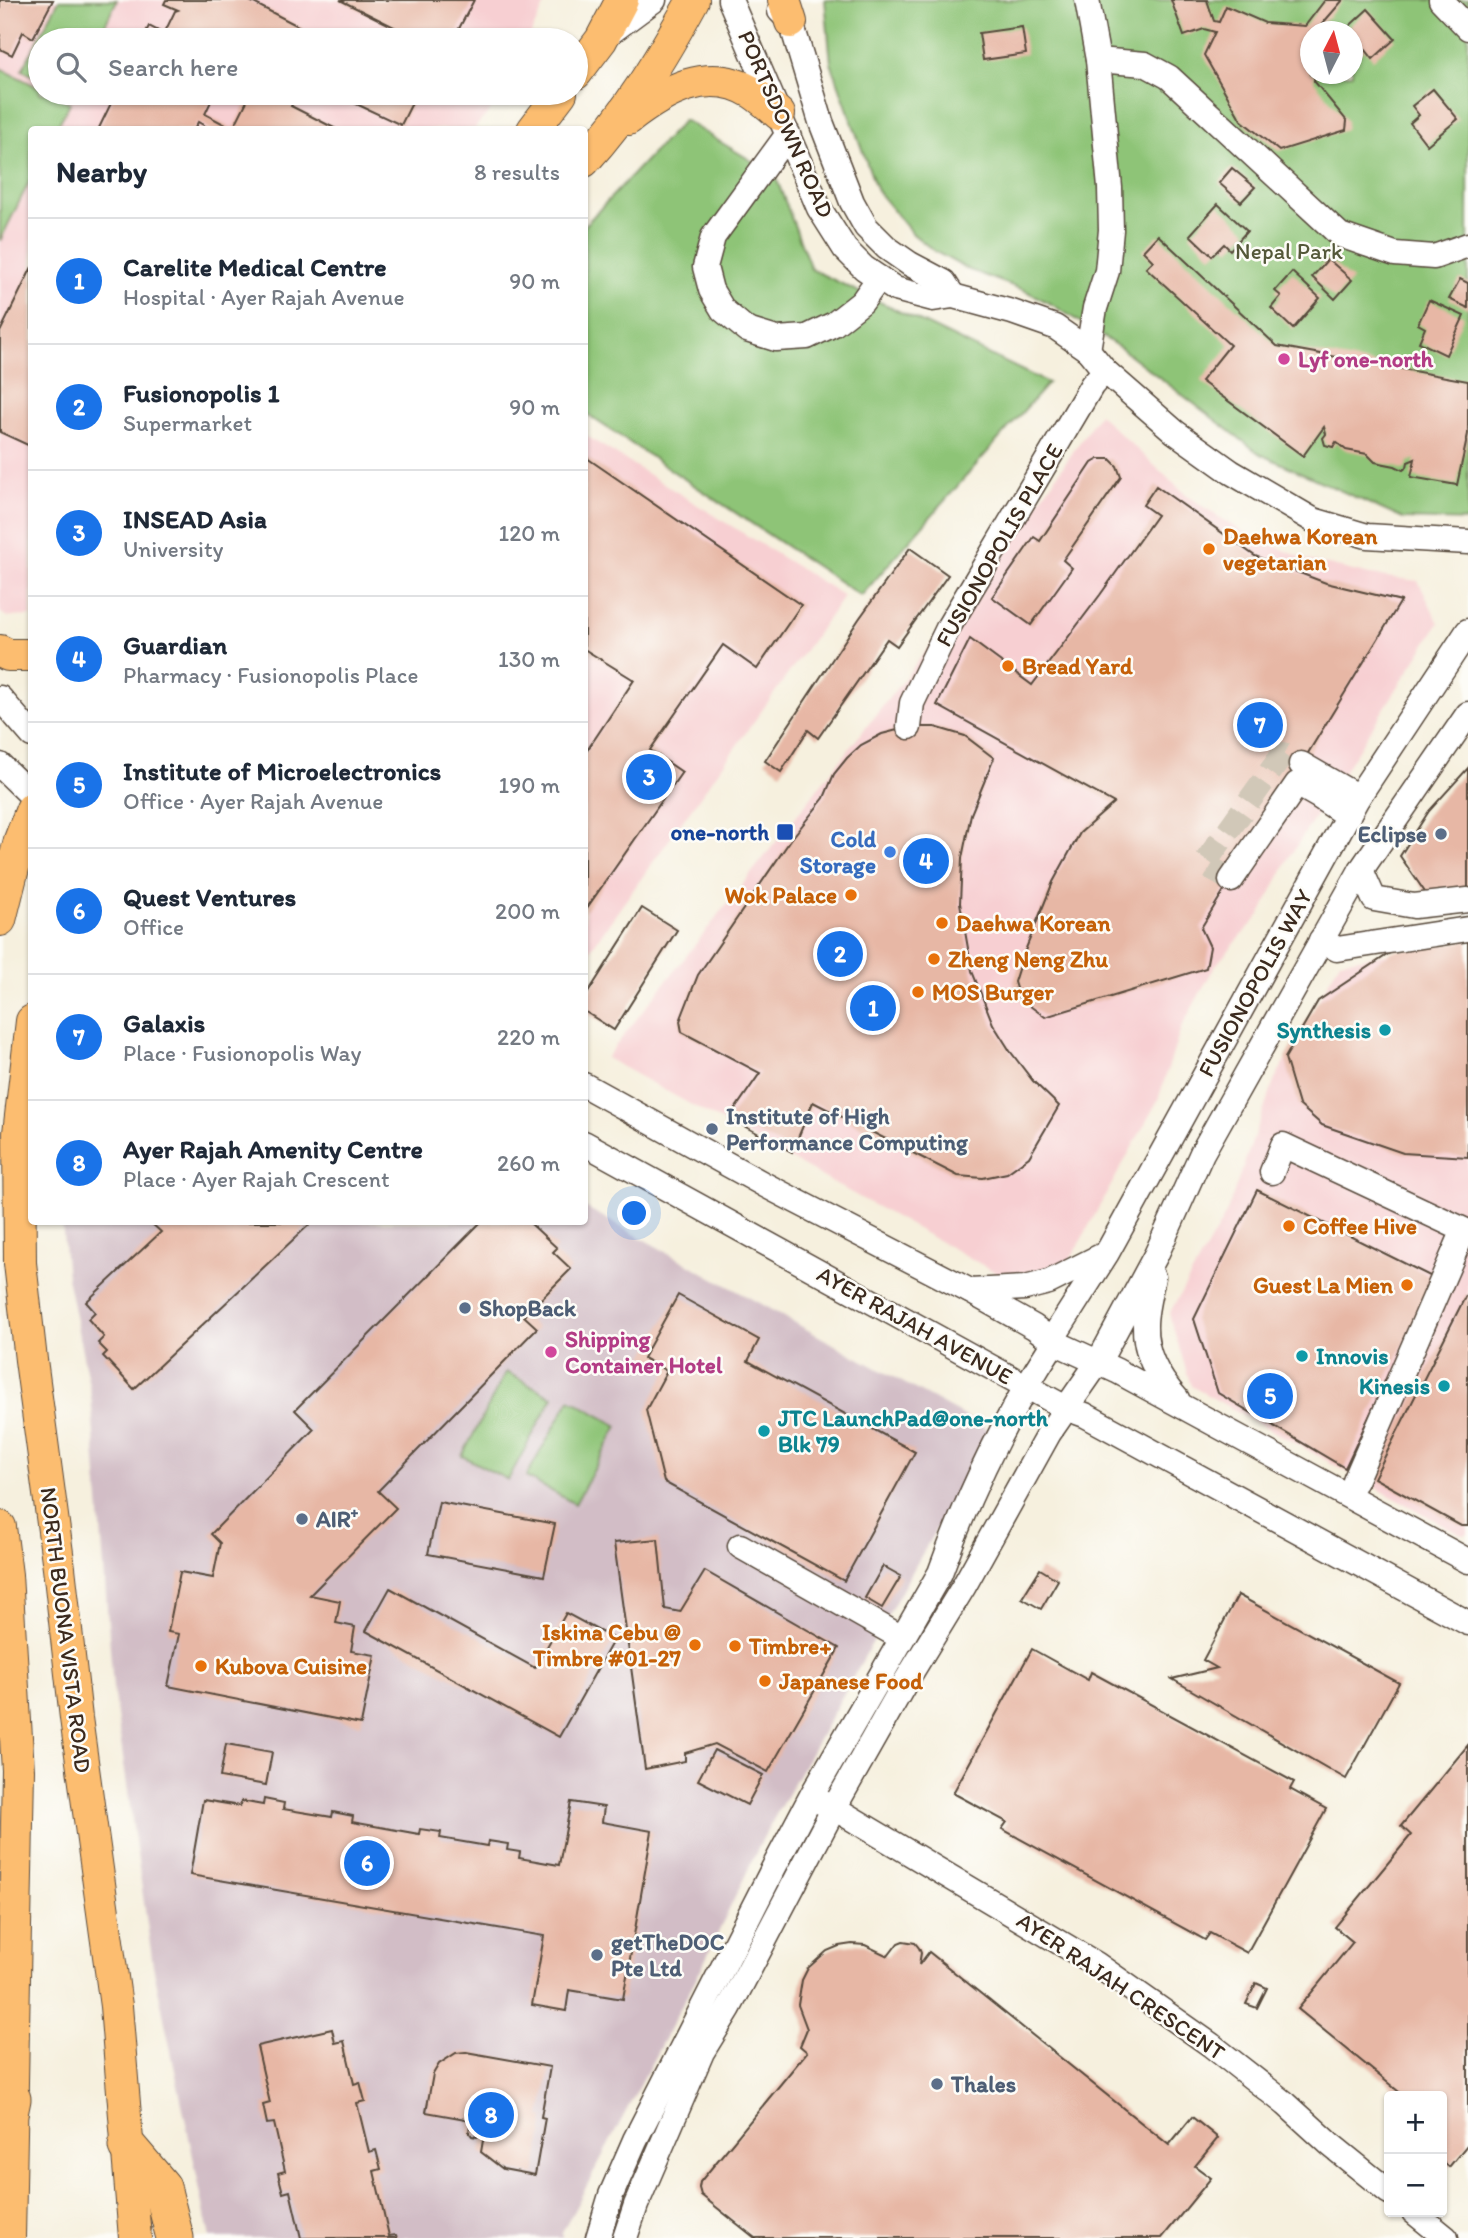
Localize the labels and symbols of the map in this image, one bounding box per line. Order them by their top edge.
north arrow [1300,21,1363,84]
street label: PORTSDOWN ROAD [732,26,840,222]
park label: Nepal Park [1235,237,1343,265]
place label: Lyf one-north [1298,345,1434,373]
marker: Lyf one-north [1276,351,1292,367]
street label: FUSIONOPOLIS PLACE [929,438,1069,652]
place label: Daehwa Korean vegetarian [1223,522,1379,576]
marker: Daehwa Korean vegetarian [1201,541,1217,557]
place label: Bread Yard [1022,652,1133,680]
marker: Bread Yard [1000,658,1016,674]
pin: 7 [1237,699,1283,751]
pin: 3 [626,751,672,803]
place label: one-north [671,818,769,846]
place label: Eclipse [1358,820,1427,848]
marker: one-north [775,822,795,842]
place label: Cold Storage [800,825,877,879]
marker: Eclipse [1433,826,1449,842]
pin: 4 [903,835,949,887]
marker: Cold Storage [882,844,898,860]
place label: Wok Palace [725,881,837,909]
street label: FUSIONOPOLIS WAY [1192,884,1318,1082]
marker: Wok Palace [843,887,859,903]
place label: Daehwa Korean [956,909,1112,937]
marker: Daehwa Korean [934,915,950,931]
pin: 2 [817,928,863,980]
place label: Zheng Neng Zhu [948,945,1108,973]
marker: Zheng Neng Zhu [926,951,942,967]
place label: MOS Burger [932,978,1054,1006]
pin: 1 [850,982,896,1034]
marker: MOS Burger [910,984,926,1000]
place label: Synthesis [1277,1016,1371,1044]
marker: Synthesis [1377,1022,1393,1038]
place label: Institute of High Performance Computing [726,1102,969,1156]
marker: Institute of High Performance Computing [704,1121,720,1137]
your location [617,1196,651,1230]
place label: Coffee Hive [1303,1212,1417,1240]
marker: Coffee Hive [1281,1218,1297,1234]
street label: AYER RAJAH AVENUE [812,1260,1018,1390]
place label: Guest La Mien [1253,1271,1394,1299]
marker: Guest La Mien [1399,1277,1415,1293]
place label: ShopBack [479,1294,577,1322]
marker: ShopBack [457,1300,473,1316]
place label: Shipping Container Hotel [565,1325,723,1379]
place label: Innovis [1316,1342,1388,1370]
marker: Shipping Container Hotel [543,1344,559,1360]
marker: Innovis [1294,1348,1310,1364]
pin: 5 [1247,1370,1293,1422]
place label: Kinesis [1359,1372,1430,1400]
marker: Kinesis [1436,1378,1452,1394]
place label: JTC LaunchPad@one-north Blk 79 [777,1404,1049,1458]
marker: JTC LaunchPad@one-north Blk 79 [756,1423,772,1439]
street label: NORTH BUONA VISTA ROAD [35,1486,97,1774]
place label: AIR⁺ [315,1505,359,1533]
marker: AIR⁺ [294,1511,310,1527]
place label: Iskina Cebu @ Timbre #01-27 [532,1618,682,1672]
place label: Timbre+ [748,1632,832,1660]
marker: Iskina Cebu @ Timbre #01-27 [687,1637,703,1653]
marker: Timbre+ [727,1638,743,1654]
place label: Kubova Cuisine [215,1652,367,1680]
marker: Kubova Cuisine [193,1658,209,1674]
place label: Japanese Food [778,1667,923,1695]
marker: Japanese Food [757,1673,773,1689]
pin: 6 [344,1837,390,1889]
street label: AYER RAJAH CRESCENT [1012,1906,1230,2066]
place label: getTheDOC Pte Ltd [611,1928,725,1982]
marker: getTheDOC Pte Ltd [589,1947,605,1963]
place label: Thales [950,2070,1016,2098]
marker: Thales [929,2076,945,2092]
pin: 8 [468,2089,514,2141]

